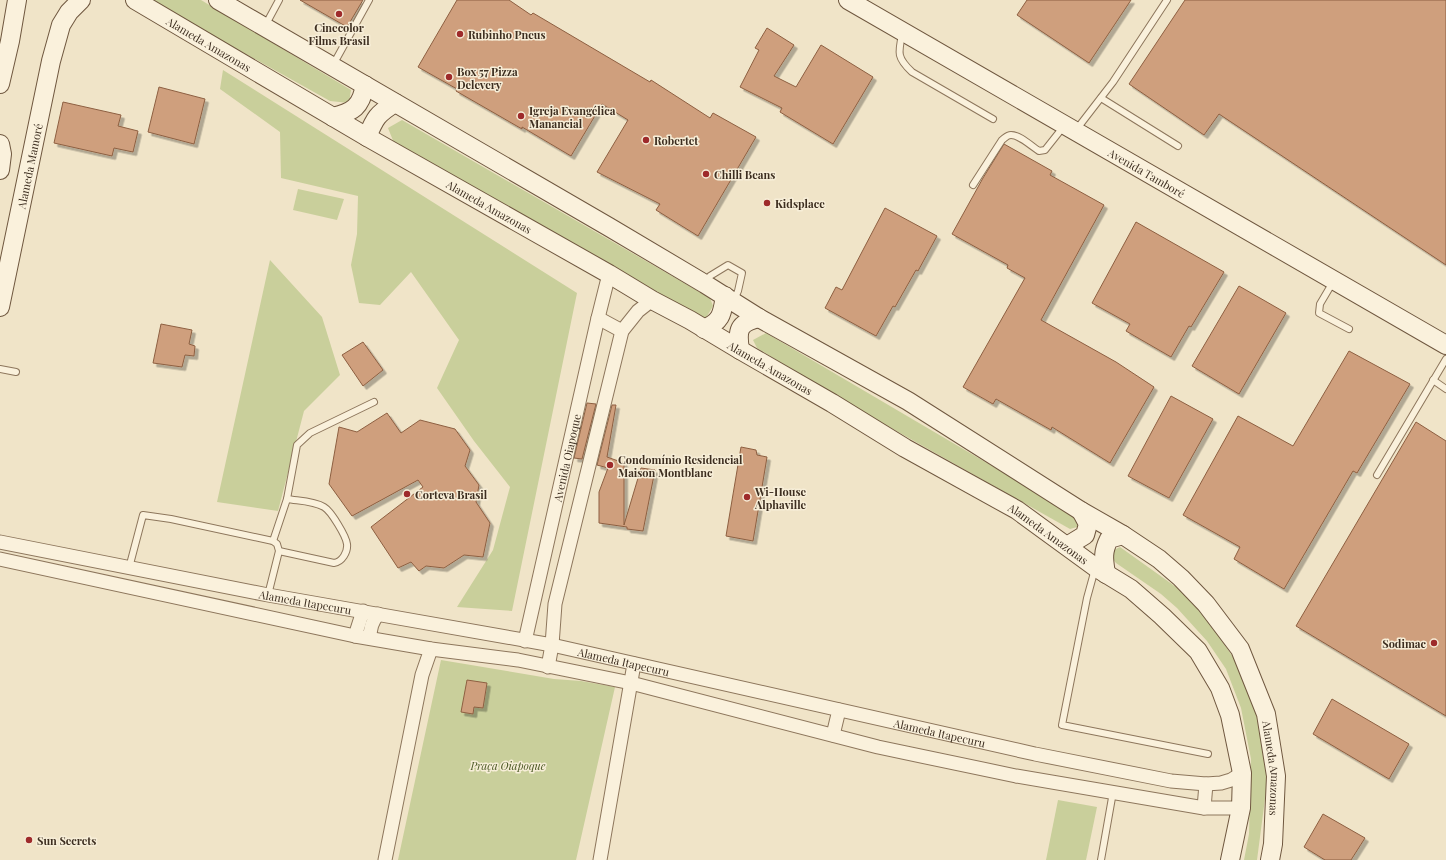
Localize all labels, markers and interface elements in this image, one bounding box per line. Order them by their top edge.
marker: Cinecolor Films Brasil [334,9,344,19]
street label: Alameda Amazonas [163,12,254,75]
place label: Cinecolor Films Brasil [308,20,370,48]
place label: Rubinho Pneus [468,27,546,42]
marker: Rubinho Pneus [455,29,465,39]
place label: Box 57 Pizza Delevery [457,64,518,92]
marker: Box 57 Pizza Delevery [444,72,454,82]
place label: Igreja Evangélica Manancial [529,103,616,131]
marker: Igreja Evangélica Manancial [516,111,526,121]
street label: Alameda Mamoré [13,122,45,211]
place label: Robertet [654,133,698,148]
marker: Robertet [641,135,651,145]
street label: Avenida Tamboré [1105,144,1188,201]
place label: Chilli Beans [714,167,775,182]
marker: Chilli Beans [701,169,711,179]
street label: Alameda Amazonas [443,176,535,236]
place label: Kidsplace [775,196,825,211]
marker: Kidsplace [762,198,772,208]
street label: Alameda Amazonas [724,336,816,398]
street label: Avenida Oiapoque [549,412,584,504]
place label: Condomínio Residencial Maison Montblanc [618,452,743,480]
marker: Condomínio Residencial Maison Montblanc [605,460,615,470]
place label: Wi-House Alphaville [754,484,807,512]
place label: Corteva Brasil [415,487,488,502]
marker: Corteva Brasil [402,489,412,499]
marker: Wi-House Alphaville [742,492,752,502]
street label: Alameda Amazonas [1005,499,1092,567]
street label: Alameda Itapecuru [257,586,353,617]
place label: Sodimac [1382,636,1427,651]
marker: Sodimac [1429,638,1439,648]
street label: Alameda Itapecuru [575,643,672,679]
street label: Alameda Itapecuru [891,715,988,750]
street label: Alameda Amazonas [1260,719,1284,816]
park label: Praça Oiapoque [469,758,546,773]
place label: Sun Secrets [37,833,96,848]
marker: Sun Secrets [24,835,34,845]

